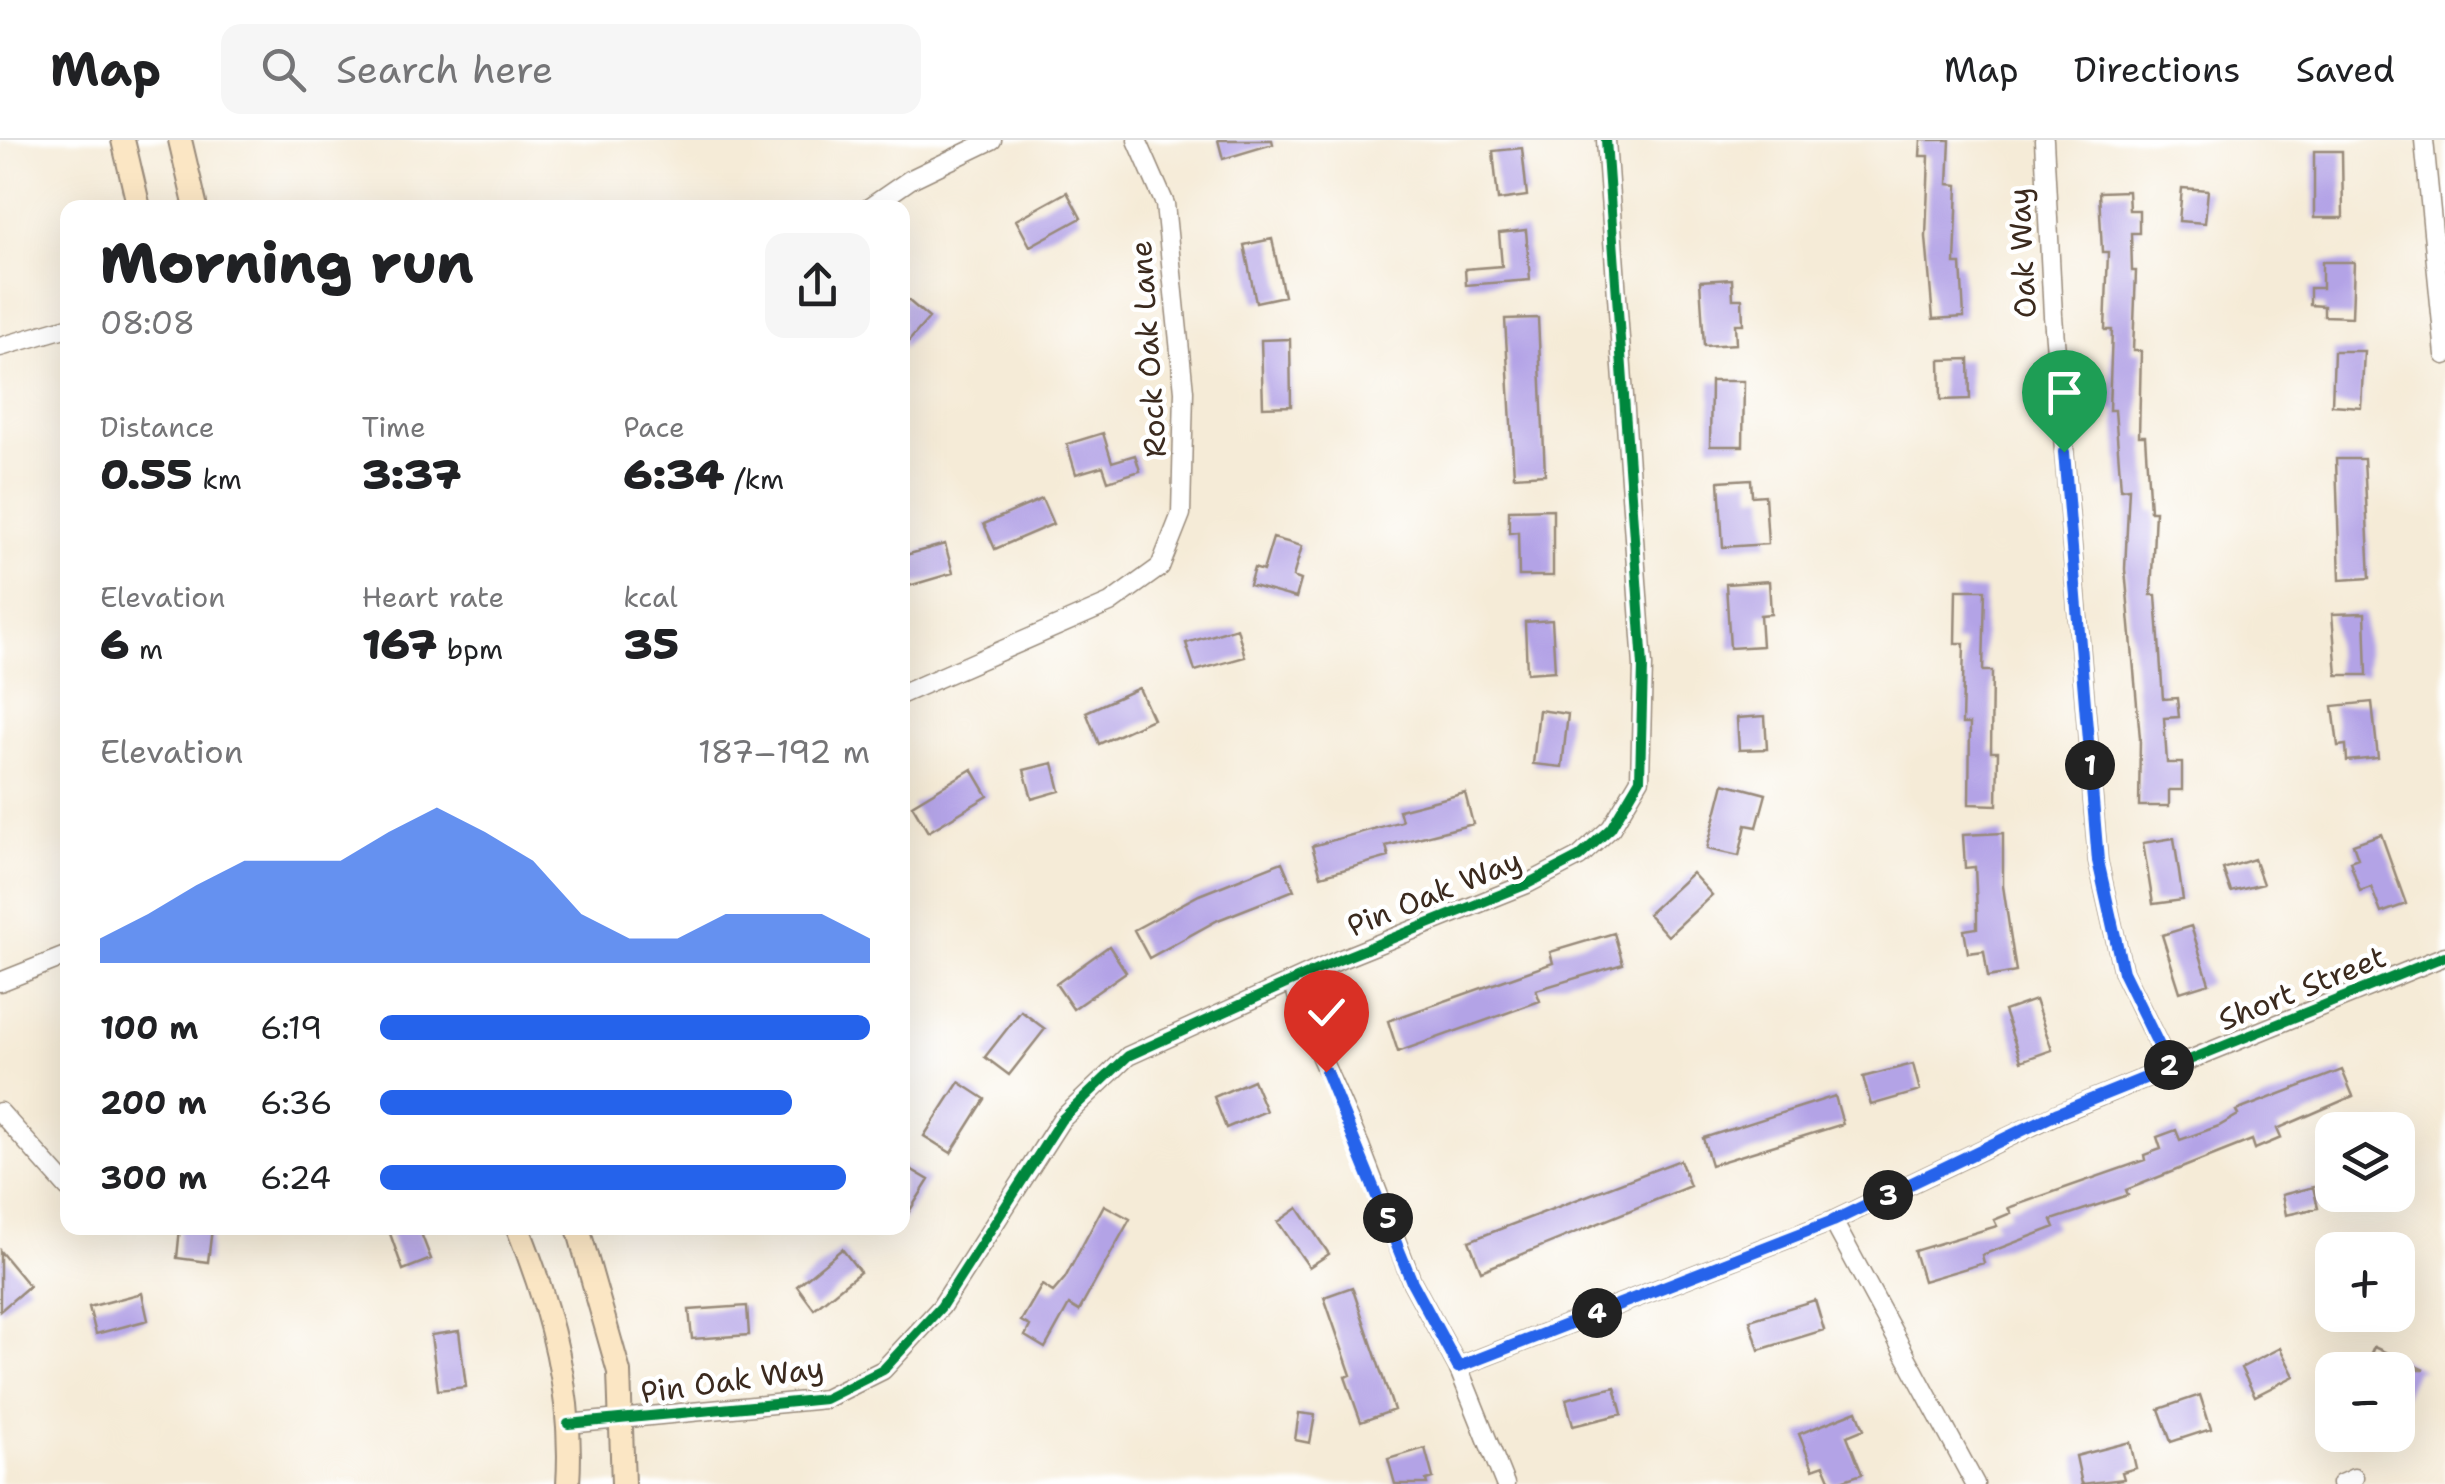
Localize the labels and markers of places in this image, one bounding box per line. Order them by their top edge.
pin [2022,350,2107,453]
pin: 1 [2065,740,2115,790]
pin [1284,970,1369,1073]
pin: 2 [2144,1040,2194,1090]
pin: 3 [1863,1170,1913,1220]
pin: 5 [1363,1193,1413,1243]
pin: 4 [1572,1288,1622,1338]

